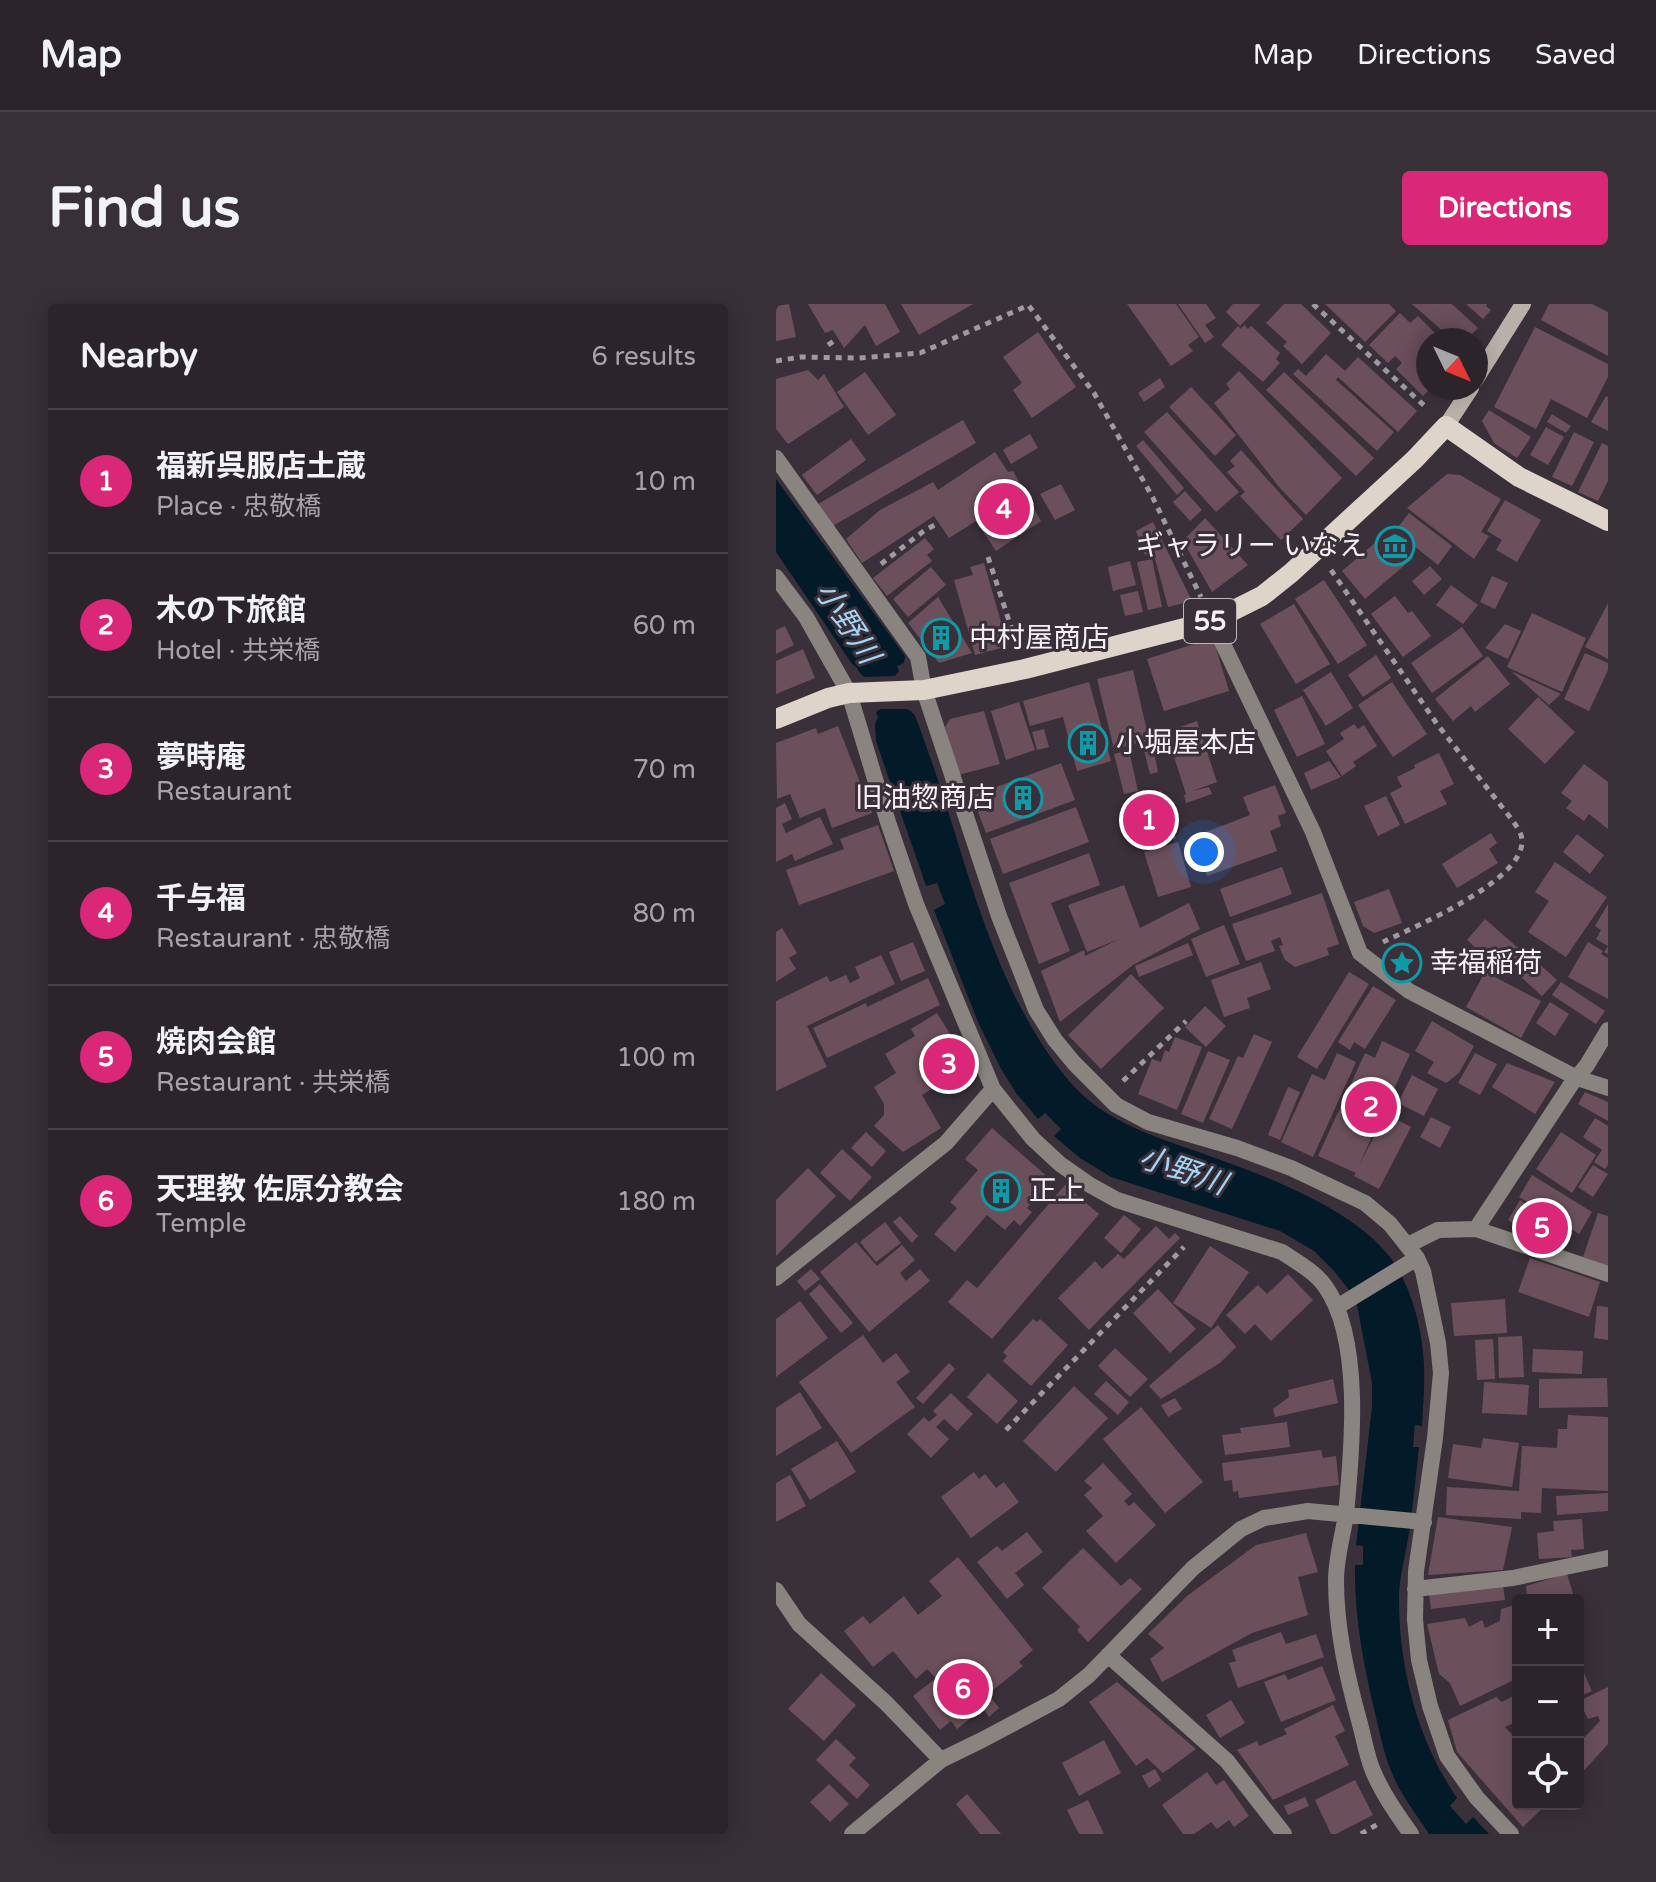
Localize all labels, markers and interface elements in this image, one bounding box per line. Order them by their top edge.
text: Map [40,32,122,78]
text: Map [1253,38,1313,72]
text: Directions [1357,38,1491,72]
text: Saved [1535,38,1616,72]
button: Directions [1402,171,1608,245]
text: Find us [48,175,240,242]
north arrow [1416,328,1488,400]
text: Nearby [80,336,198,377]
text: 6 results [591,341,696,372]
text: 福新呉服店土蔵 [156,448,366,485]
text: 1 [98,466,114,497]
text: 10 m [633,466,696,497]
pin: 4 [978,479,1030,539]
text: Place · 忠敬橋 [156,491,321,522]
museum icon: ギャラリー いなえ [1374,525,1416,567]
place label: ギャラリー いなえ [1136,529,1367,563]
water label: 小野川 [807,575,889,673]
text: 木の下旅館 [156,592,306,629]
road number: 55 [1184,599,1236,643]
text: 2 [98,610,114,641]
text: 60 m [633,610,696,641]
building icon: 中村屋商店 [920,617,962,659]
place label: 中村屋商店 [969,621,1109,655]
text: Hotel · 共栄橋 [156,635,320,666]
building icon: 小堀屋本店 [1067,722,1109,764]
place label: 小堀屋本店 [1116,726,1256,760]
text: 夢時庵 [156,739,246,776]
text: 3 [98,754,114,785]
text: 70 m [633,754,696,785]
text: Restaurant [156,776,292,807]
building icon: 旧油惣商店 [1002,777,1044,819]
place label: 旧油惣商店 [855,781,995,815]
pin: 1 [1123,790,1175,850]
your location [1184,832,1224,872]
text: 千与福 [156,880,246,917]
text: 4 [98,898,114,929]
text: 80 m [633,898,696,929]
text: Restaurant · 忠敬橋 [156,923,390,954]
place icon: 幸福稲荷 [1381,942,1423,984]
place label: 幸福稲荷 [1430,946,1542,980]
text: 焼肉会館 [156,1024,276,1061]
pin: 3 [923,1034,975,1094]
text: 5 [98,1042,114,1073]
text: 100 m [616,1042,696,1073]
text: Restaurant · 共栄橋 [156,1067,390,1098]
pin: 2 [1345,1077,1397,1137]
water label: 小野川 [1134,1139,1234,1204]
building icon: 正上 [980,1170,1022,1212]
text: 天理教 佐原分教会 [156,1171,404,1208]
place label: 正上 [1029,1174,1085,1208]
text: 6 [98,1186,114,1217]
text: 180 m [616,1186,696,1217]
pin: 5 [1516,1198,1568,1258]
text: Temple [156,1208,246,1239]
map controls [1512,1594,1584,1810]
button: + [1512,1594,1584,1666]
pin: 6 [937,1659,989,1719]
button: − [1512,1666,1584,1738]
button: locate [1512,1738,1584,1810]

